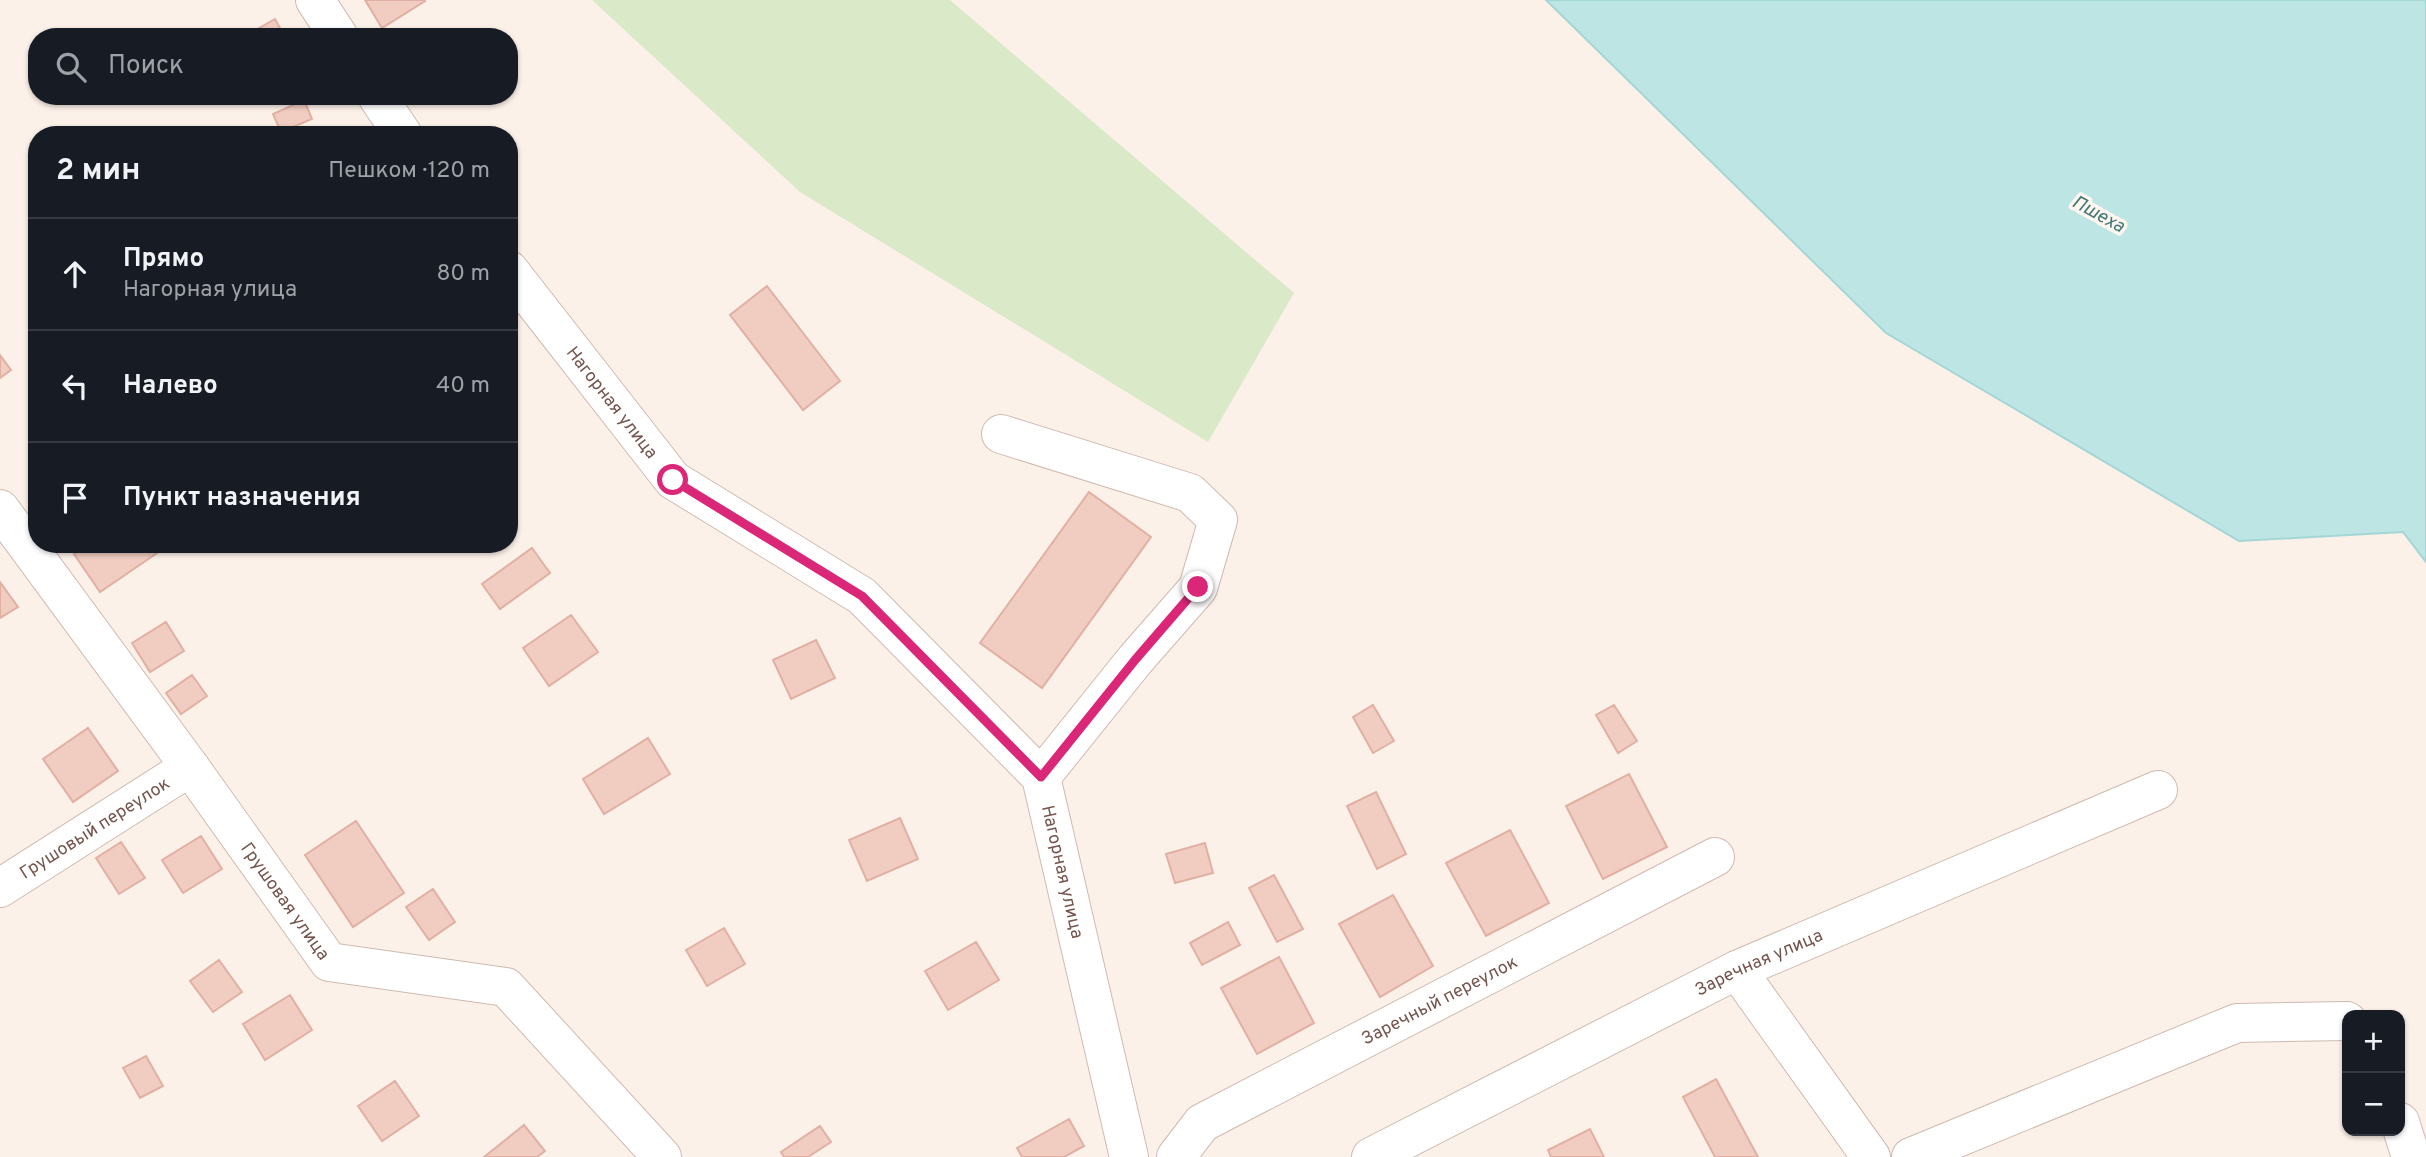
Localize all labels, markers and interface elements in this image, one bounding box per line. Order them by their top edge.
search box [28,28,518,105]
icon: search [52,48,90,86]
text: Поиск [108,50,184,83]
text: 2 мин [56,153,140,190]
text: Пешком · 120 m [328,157,490,186]
water label: Пшеха [2067,191,2129,239]
text: Прямо [123,243,204,276]
icon: ahead [56,255,94,293]
text: 80 m [437,260,490,289]
text: Нагорная улица [123,276,297,305]
street label: Нагорная улица [560,343,662,464]
icon: left [56,367,94,405]
text: Налево [123,370,218,403]
text: 40 m [436,372,490,401]
route start [657,464,688,495]
icon: arrive [56,479,94,517]
text: Пункт назначения [123,482,361,515]
route end [1182,571,1213,602]
street label: Грушовый переулок [16,773,175,885]
street label: Нагорная улица [1035,803,1088,941]
street label: Грушовая улица [235,839,334,965]
street label: Заречная улица [1691,925,1827,1003]
street label: Заречный переулок [1358,951,1522,1051]
map controls [2342,1010,2405,1136]
button: + [2342,1010,2405,1073]
button: − [2342,1073,2405,1136]

